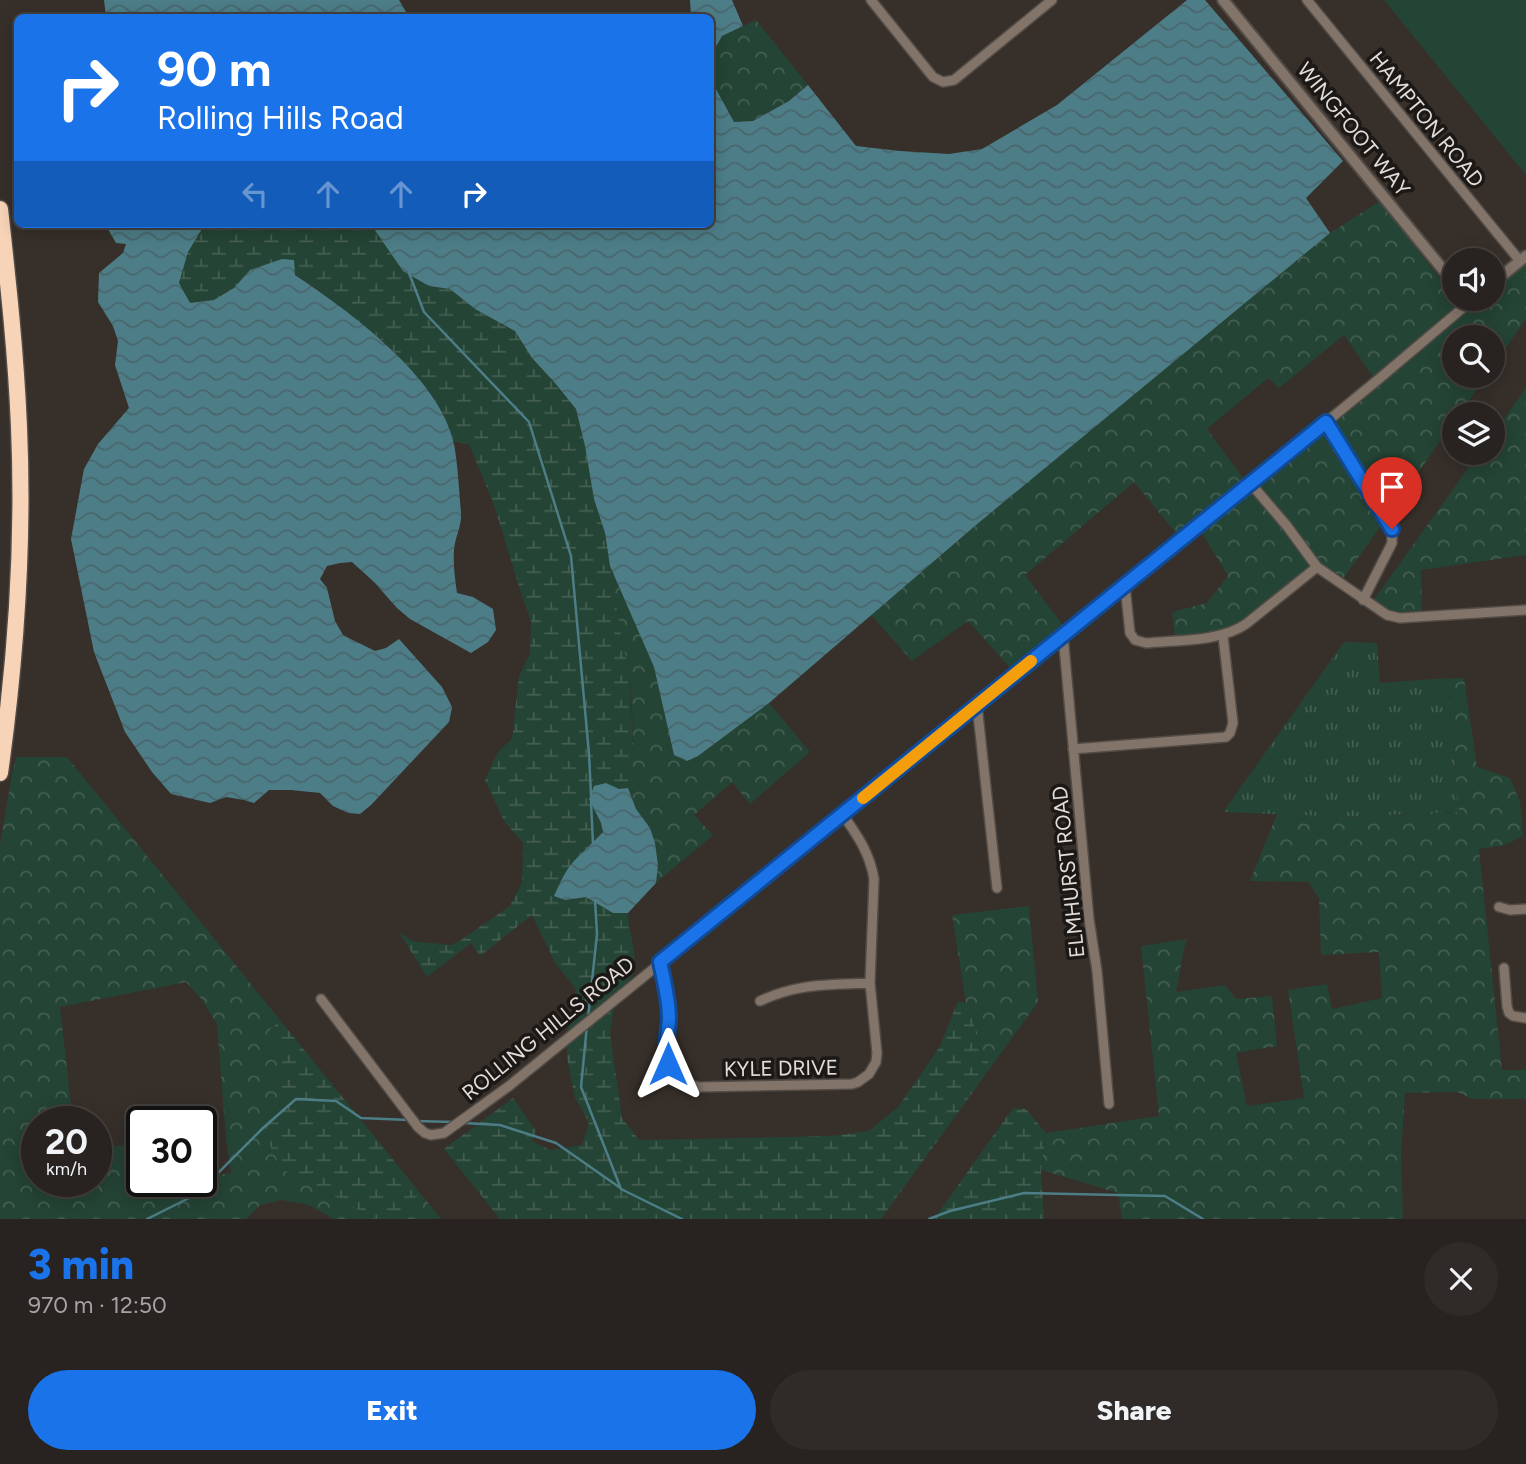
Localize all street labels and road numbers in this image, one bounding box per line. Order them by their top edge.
street label: HAMPTON ROAD [1365,46,1489,192]
street label: WINGFOOT WAY [1292,57,1416,201]
street label: ELMHURST ROAD [1047,785,1089,959]
street label: ROLLING HILLS ROAD [457,951,639,1105]
street label: KYLE DRIVE [724,1055,838,1081]

